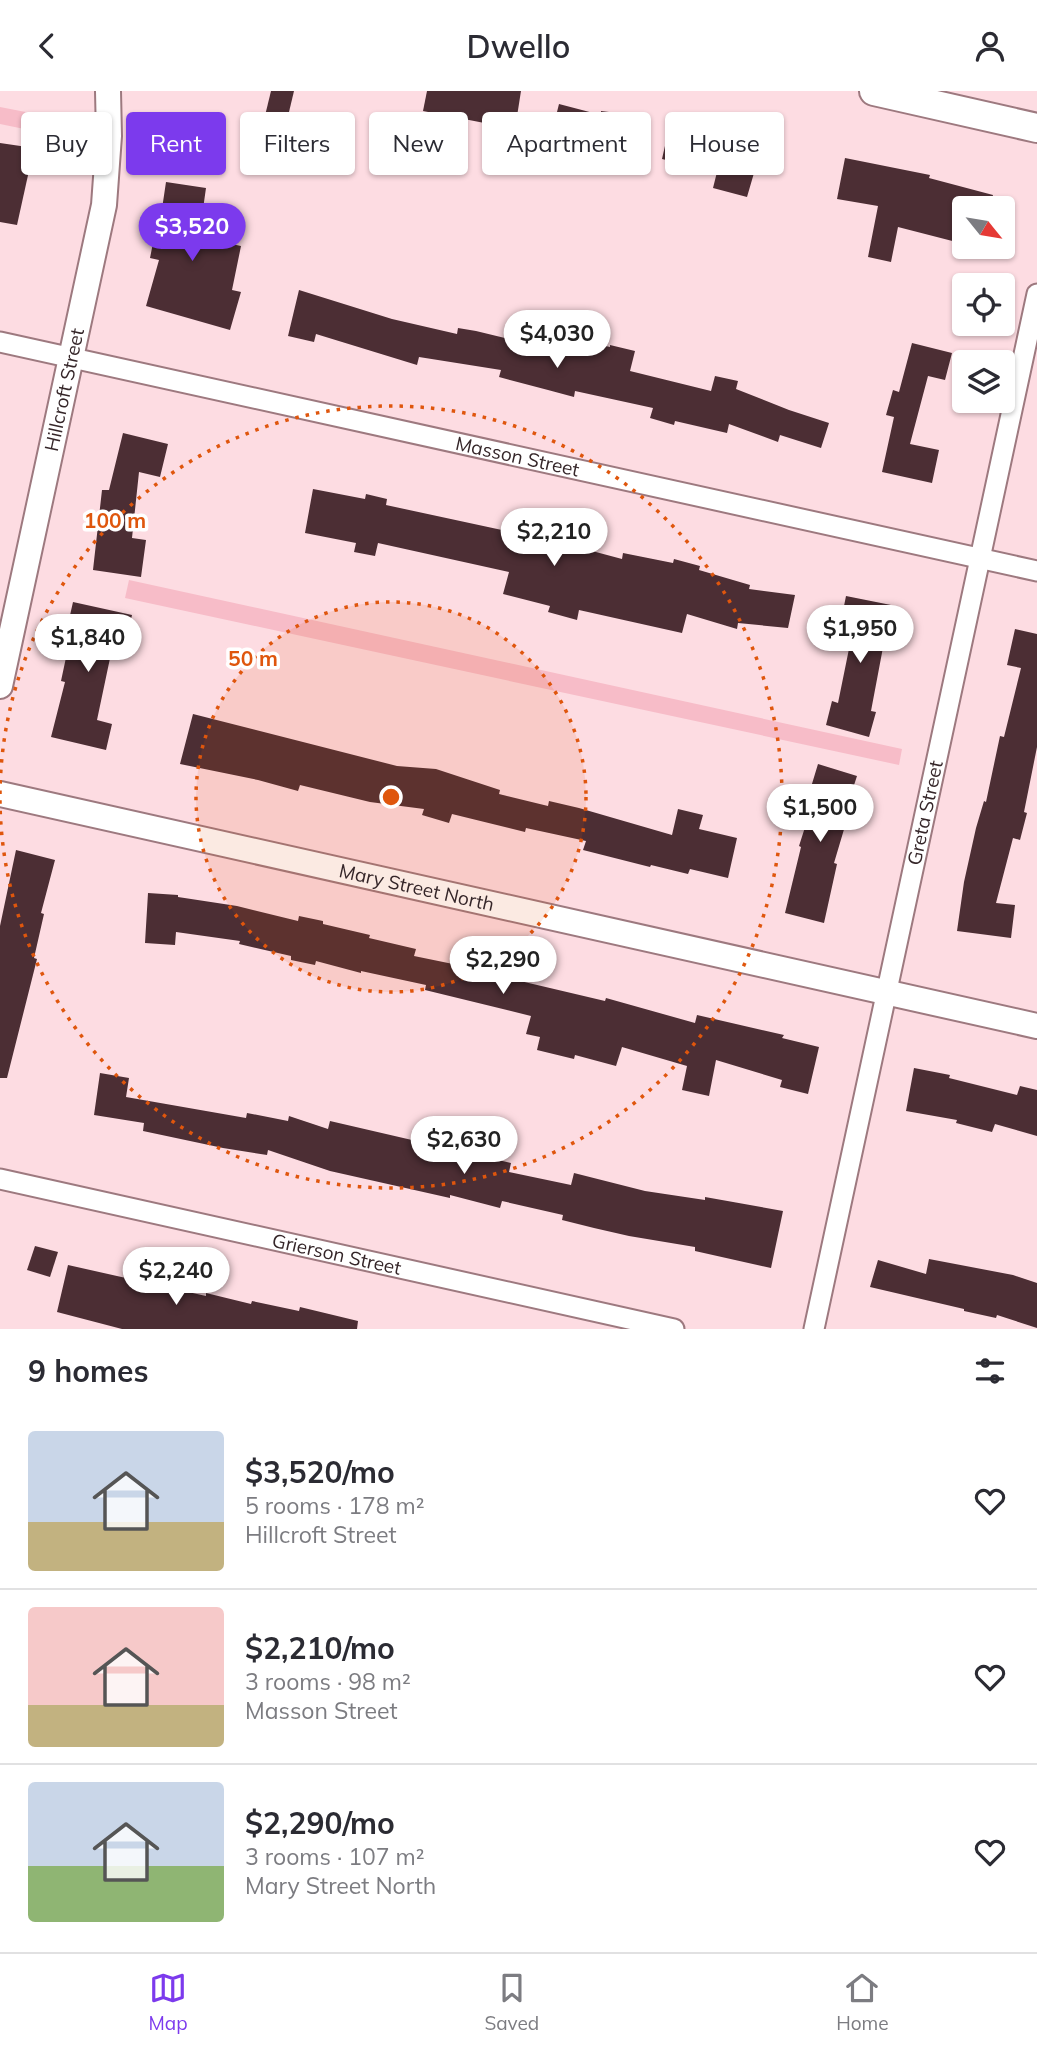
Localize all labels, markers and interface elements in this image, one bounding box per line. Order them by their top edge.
text: Dwello [467,26,570,66]
icon: back [28,27,66,65]
icon: person [971,27,1009,65]
chip: Buy [21,112,112,175]
chip: Rent [126,112,226,175]
chip: Filters [240,112,355,175]
chip: New [369,112,468,175]
chip: Apartment [482,112,651,175]
chip: House [665,112,784,175]
north arrow [952,196,1015,259]
map controls [952,196,1015,413]
pin: $3,520 [135,204,249,263]
text: $3,520 [155,211,229,240]
button: locate [952,273,1015,336]
pin: $4,030 [500,310,614,370]
text: $4,030 [520,318,594,347]
street label: Hillcroft Street [39,326,89,454]
button: layers [952,350,1015,413]
street label: Masson Street [453,431,582,482]
text: 100 m [84,507,146,533]
pin: $2,210 [497,509,611,568]
text: $2,210 [517,516,591,545]
pin: $1,950 [803,605,917,665]
text: $1,950 [823,613,897,642]
pin: $1,840 [31,615,145,674]
text: $1,840 [51,622,125,651]
text: 50 m [228,645,278,671]
street label: Greta Street [902,758,948,867]
centre of rings [379,785,403,809]
pin: $1,500 [763,785,877,844]
text: $1,500 [783,792,857,821]
street label: Mary Street North [337,858,496,916]
pin: $2,290 [446,937,560,996]
text: $2,290 [466,944,540,973]
pin: $2,630 [407,1117,521,1176]
text: $2,630 [427,1124,501,1153]
street label: Grierson Street [270,1228,404,1280]
pin: $2,240 [119,1247,233,1307]
text: $2,240 [139,1255,213,1284]
text: 9 homes [28,1352,149,1390]
icon: filters [971,1352,1009,1390]
text: $3,520/mo [245,1453,395,1491]
icon: home [84,1459,168,1543]
icon: heart [971,1482,1009,1520]
text: 5 rooms · 178 m² [245,1491,425,1520]
text: Hillcroft Street [245,1520,397,1549]
text: $2,210/mo [245,1629,395,1667]
icon: home [84,1635,168,1719]
icon: heart [971,1658,1009,1696]
text: 3 rooms · 98 m² [245,1667,411,1696]
text: Masson Street [245,1696,398,1725]
text: $2,290/mo [245,1804,395,1842]
icon: home [84,1810,168,1894]
icon: heart [971,1833,1009,1871]
text: 3 rooms · 107 m² [245,1842,425,1871]
text: Mary Street North [245,1871,436,1900]
tab: Map [148,1969,188,2035]
tab: Saved [484,1969,539,2035]
tab: Home [836,1969,889,2035]

